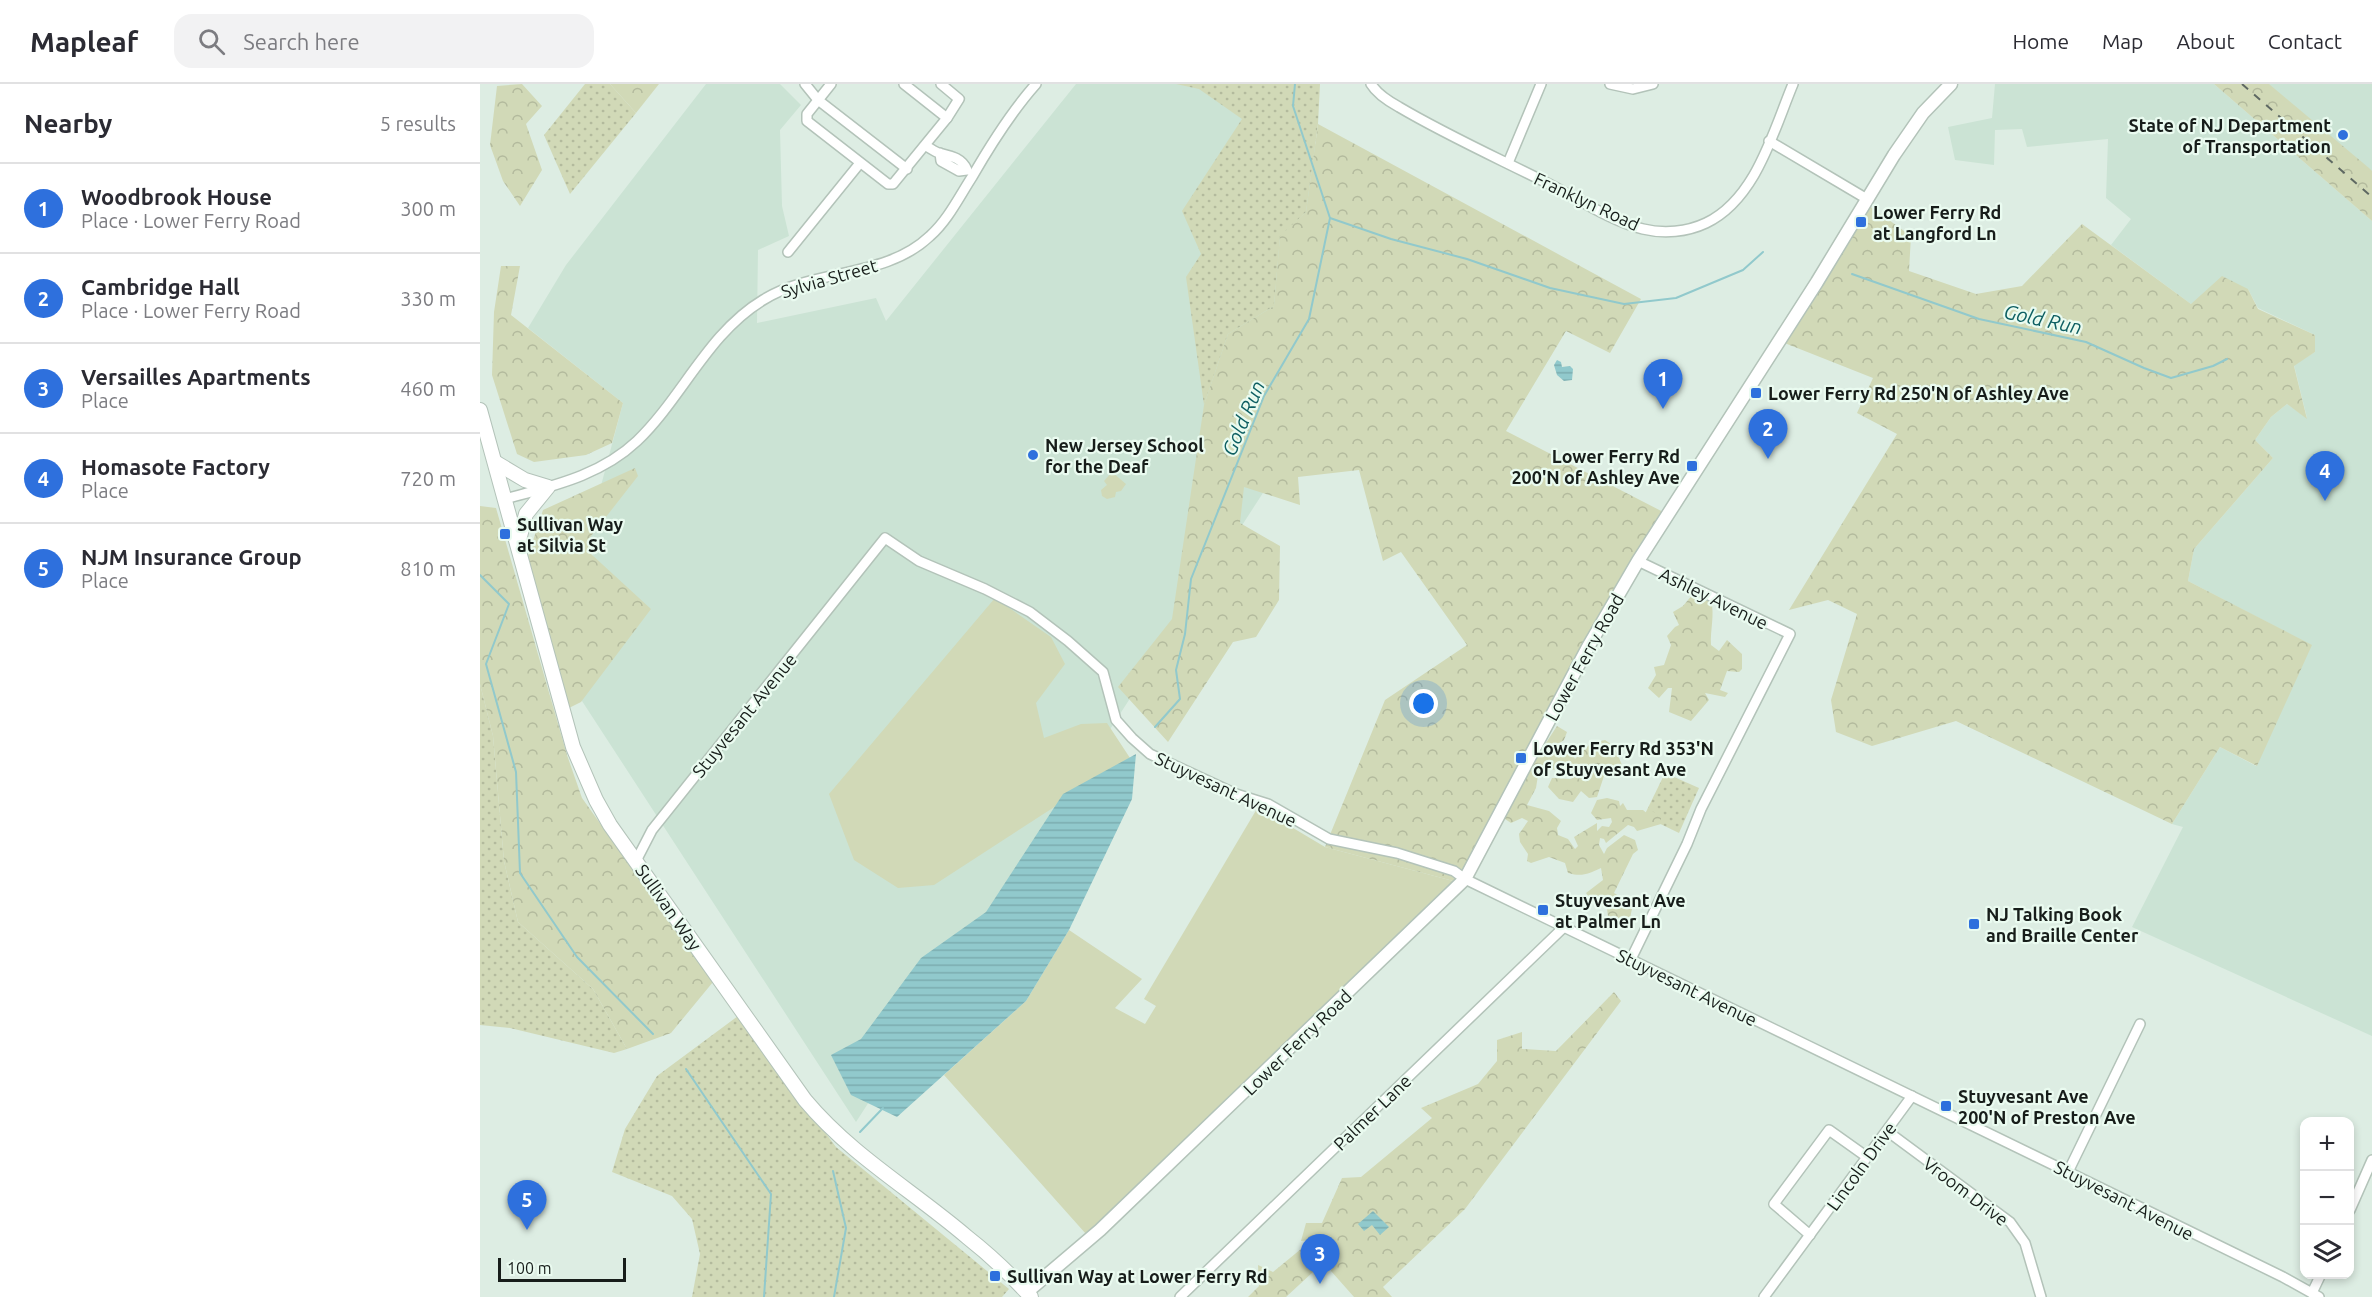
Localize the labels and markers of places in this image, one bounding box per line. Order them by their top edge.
place label: State of NJ Department of Transportation [2128,115,2331,156]
marker: State of NJ Department of Transportation [2336,128,2350,142]
place label: Lower Ferry Rd at Langford Ln [1873,202,2001,243]
marker: Lower Ferry Rd at Langford Ln [1854,215,1868,229]
pin: 1 [1644,360,1682,409]
place label: Lower Ferry Rd 250'N of Ashley Ave [1768,383,2069,403]
marker: Lower Ferry Rd 250'N of Ashley Ave [1749,386,1763,400]
pin: 2 [1748,410,1788,459]
place label: New Jersey School for the Deaf [1045,435,1204,476]
place label: Lower Ferry Rd 200'N of Ashley Ave [1511,446,1680,487]
marker: New Jersey School for the Deaf [1026,448,1040,462]
pin: 4 [2306,452,2344,501]
marker: Lower Ferry Rd 200'N of Ashley Ave [1685,459,1699,473]
place label: Sullivan Way at Silvia St [517,514,624,555]
marker: Sullivan Way at Silvia St [498,527,512,541]
place label: Lower Ferry Rd 353'N of Stuyvesant Ave [1533,738,1714,779]
marker: Lower Ferry Rd 353'N of Stuyvesant Ave [1514,751,1528,765]
place label: Stuyvesant Ave at Palmer Ln [1555,890,1686,931]
marker: Stuyvesant Ave at Palmer Ln [1536,903,1550,917]
place label: NJ Talking Book and Braille Center [1986,904,2139,945]
marker: NJ Talking Book and Braille Center [1967,917,1981,931]
place label: Stuyvesant Ave 200'N of Preston Ave [1958,1086,2136,1127]
marker: Stuyvesant Ave 200'N of Preston Ave [1939,1099,1953,1113]
pin: 5 [508,1180,546,1230]
pin: 3 [1300,1234,1340,1284]
place label: Sullivan Way at Lower Ferry Rd [1007,1266,1267,1286]
marker: Sullivan Way at Lower Ferry Rd [988,1269,1002,1283]

